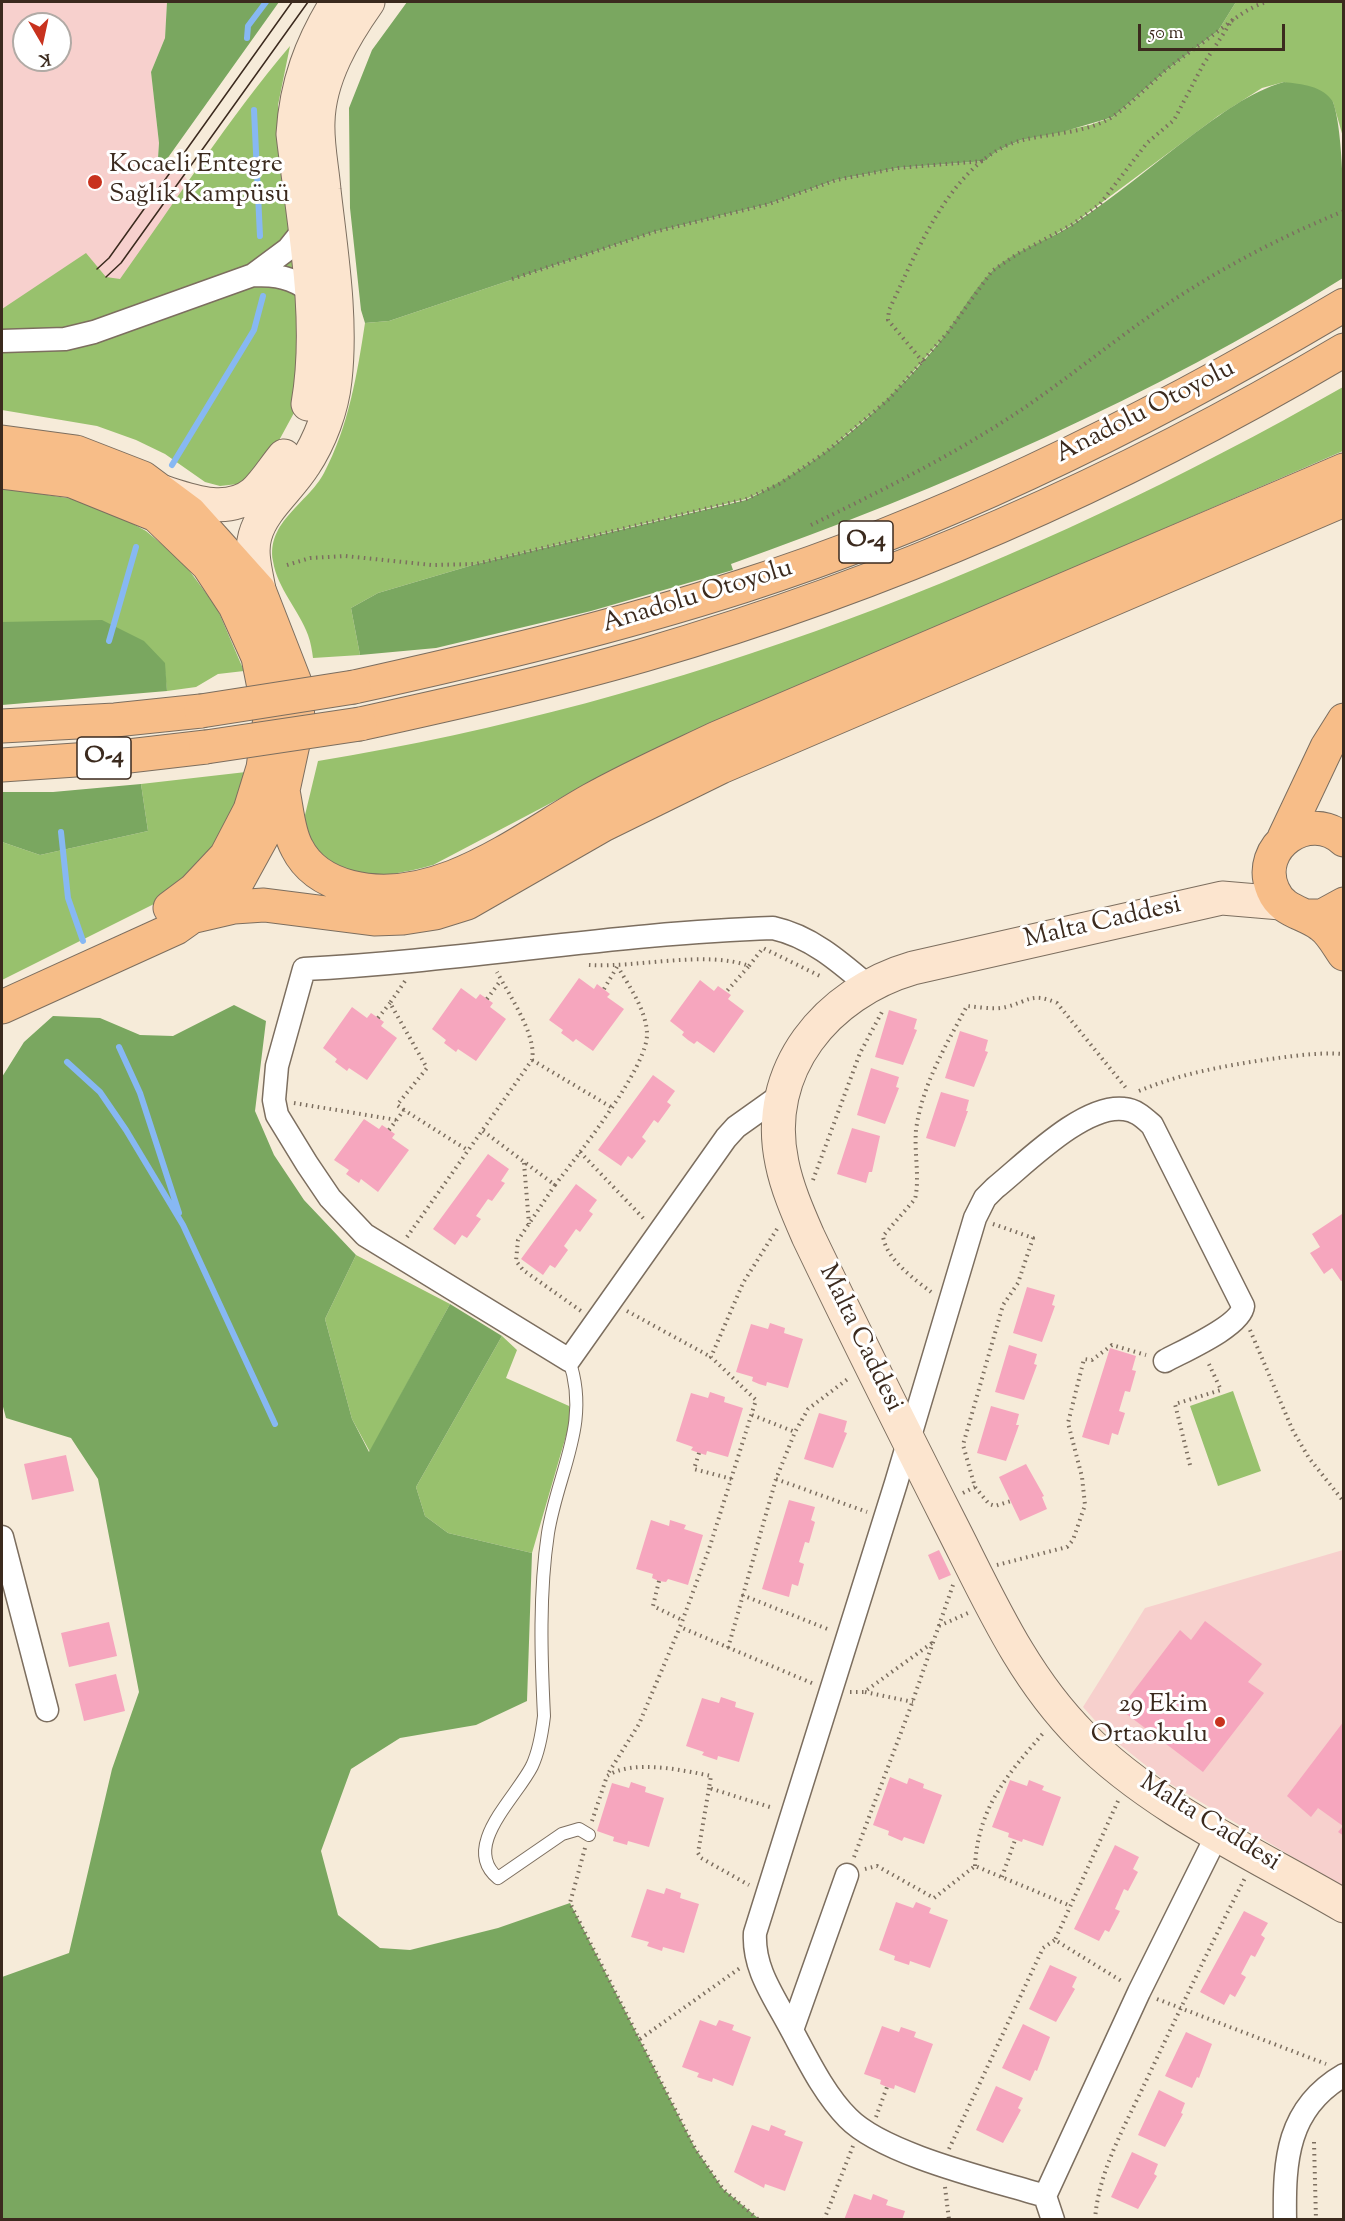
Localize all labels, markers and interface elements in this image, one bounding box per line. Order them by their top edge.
north arrow [12,12,72,72]
scale bar [1141,12,1288,50]
text: 50 m [1149,21,1183,47]
text: K [37,46,52,71]
place label: Kocaeli Entegre Sağlık Kampüsü [109,151,290,212]
marker: Kocaeli Entegre Sağlık Kampüsü [86,173,104,191]
street label: Anadolu Otoyolu [1051,354,1241,472]
road number: O-4 [839,521,893,563]
street label: Anadolu Otoyolu [599,554,797,642]
road number: O-4 [77,737,131,779]
street label: Malta Caddesi [1022,891,1184,957]
street label: Malta Caddesi [810,1260,908,1418]
place label: 29 Ekim Ortaokulu [1091,1691,1208,1752]
marker: 29 Ekim Ortaokulu [1213,1715,1227,1729]
street label: Malta Caddesi [1133,1768,1285,1880]

